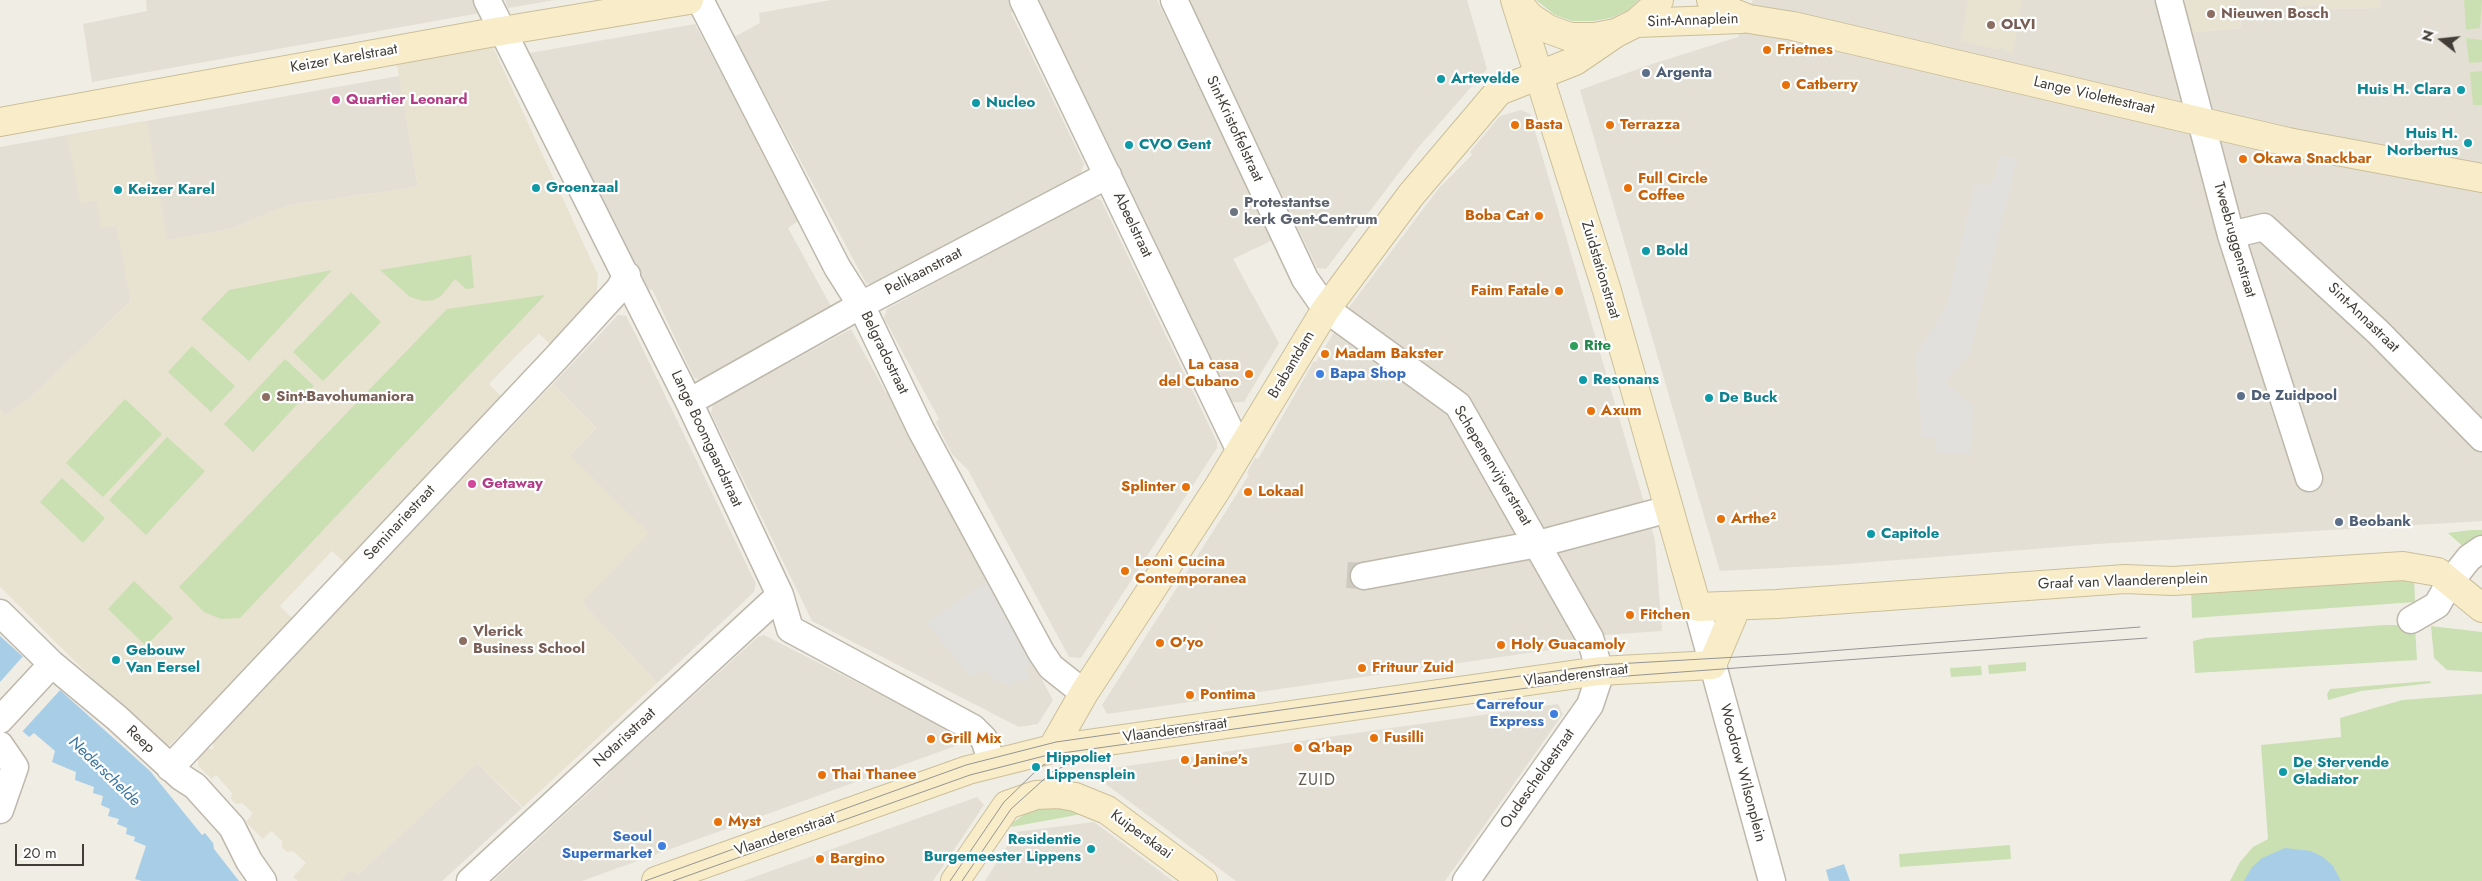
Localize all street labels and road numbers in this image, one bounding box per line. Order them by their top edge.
street label: Sint-Annaplein [1647,10,1739,32]
street label: Keizer Karelstraat [289,41,399,77]
street label: Sint-Kristoffelstraat [1202,73,1266,185]
street label: Lange Violettestraat [2032,73,2156,119]
street label: Tweebruggenstraat [2209,180,2259,300]
street label: Abeelstraat [1109,190,1155,260]
street label: Zuidstationstraat [1577,219,1623,321]
street label: Pelikaanstraat [882,244,966,300]
street label: Sint-Annastraat [2324,279,2402,357]
street label: Belgradostraat [856,309,912,397]
street label: Brabantdam [1265,328,1319,402]
street label: Lange Boomgaardstraat [666,368,746,510]
street label: Schepenenvijverstraat [1449,403,1535,529]
street label: Seminariestraat [361,482,439,564]
street label: Graaf van Vlaanderenplein [2038,570,2208,594]
street label: Vlaanderenstraat [1523,661,1629,691]
street label: Woodrow Wilsonplein [1715,702,1769,844]
street label: Notarisstraat [590,705,660,771]
street label: Vlaanderenstraat [1122,715,1228,747]
street label: Reep [122,722,158,758]
street label: Oudescheldestraat [1497,726,1579,832]
street label: Kuiperskaai [1107,807,1175,863]
street label: Vlaanderenstraat [732,809,838,861]

